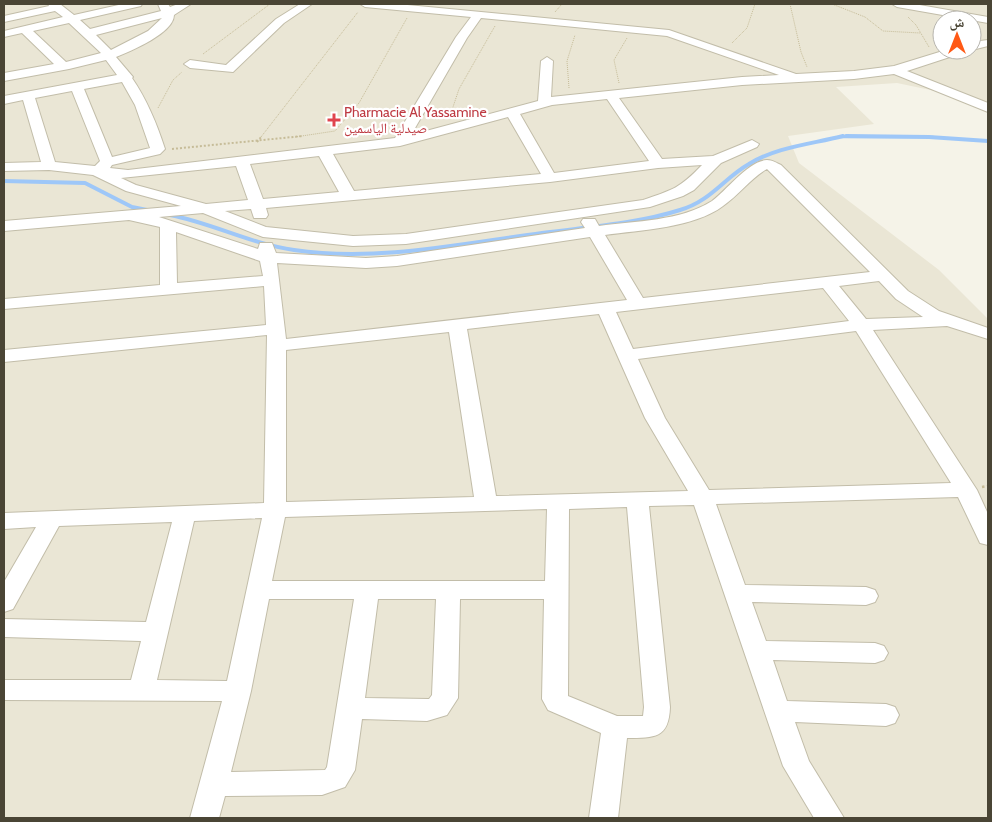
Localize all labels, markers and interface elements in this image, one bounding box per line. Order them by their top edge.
north arrow [932,10,982,60]
text: ش [950,13,965,31]
place label: Pharmacie Al Yassamine صيدلية الياسمين [344,103,487,137]
marker: Pharmacie Al Yassamine صيدلية الياسمين [328,114,340,126]

